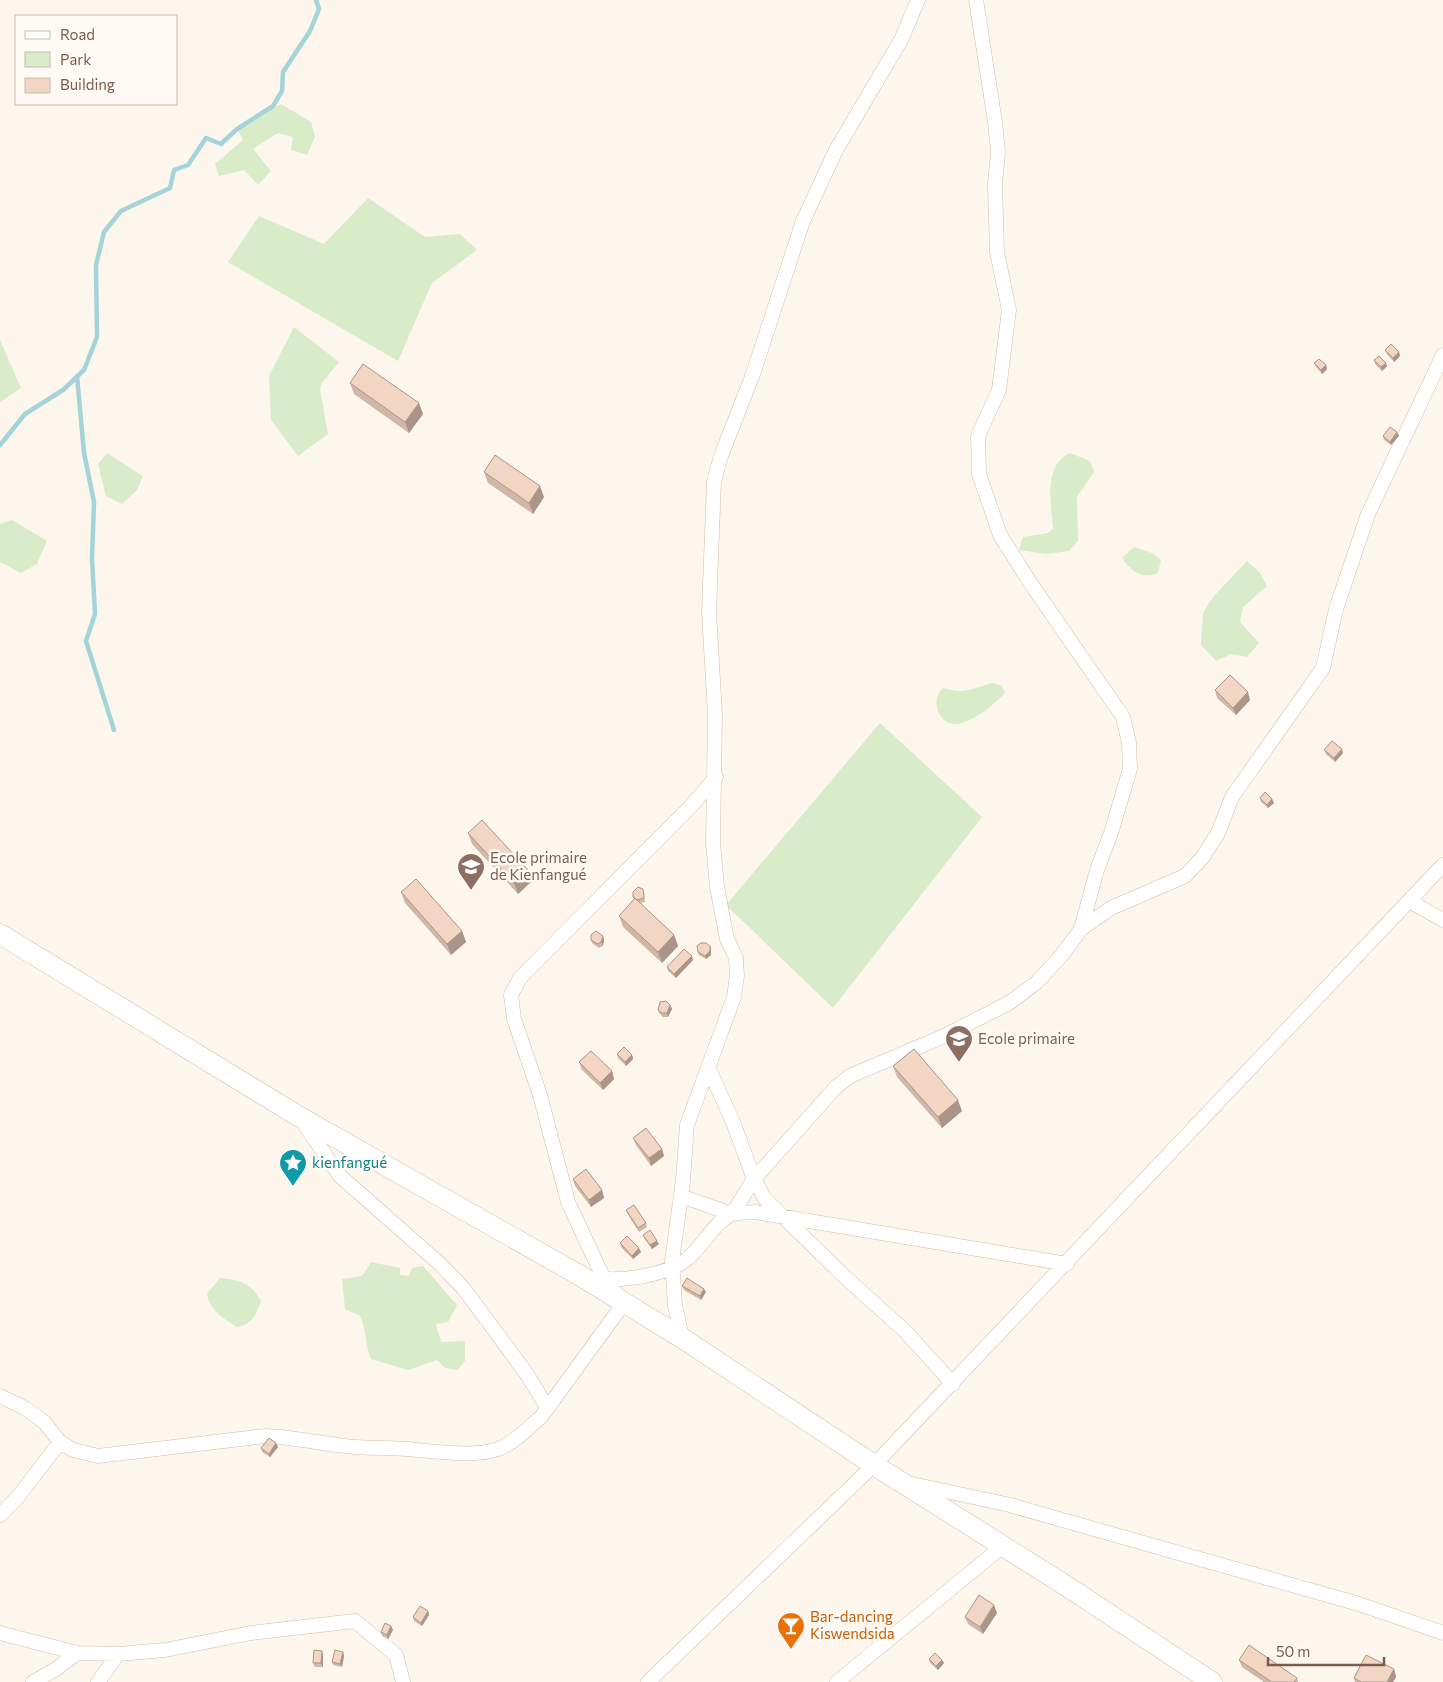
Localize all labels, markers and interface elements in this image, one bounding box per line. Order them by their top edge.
legend [15,15,178,105]
text: Road [60,25,95,43]
text: Park [60,50,91,68]
text: Building [60,75,115,93]
place label: Ecole primaire de Kienfangué [490,848,587,883]
school or university icon: Ecole primaire de Kienfangué [456,852,486,891]
school or university icon: Ecole primaire [944,1024,974,1063]
place label: Ecole primaire [978,1029,1075,1047]
place icon: kienfangué [278,1148,308,1187]
place label: kienfangué [312,1153,387,1171]
place label: Bar-dancing Kiswendsida [810,1607,895,1642]
bar icon: Bar-dancing Kiswendsida [776,1611,806,1650]
scale bar [1268,1634,1384,1666]
text: 50 m [1276,1642,1310,1660]

